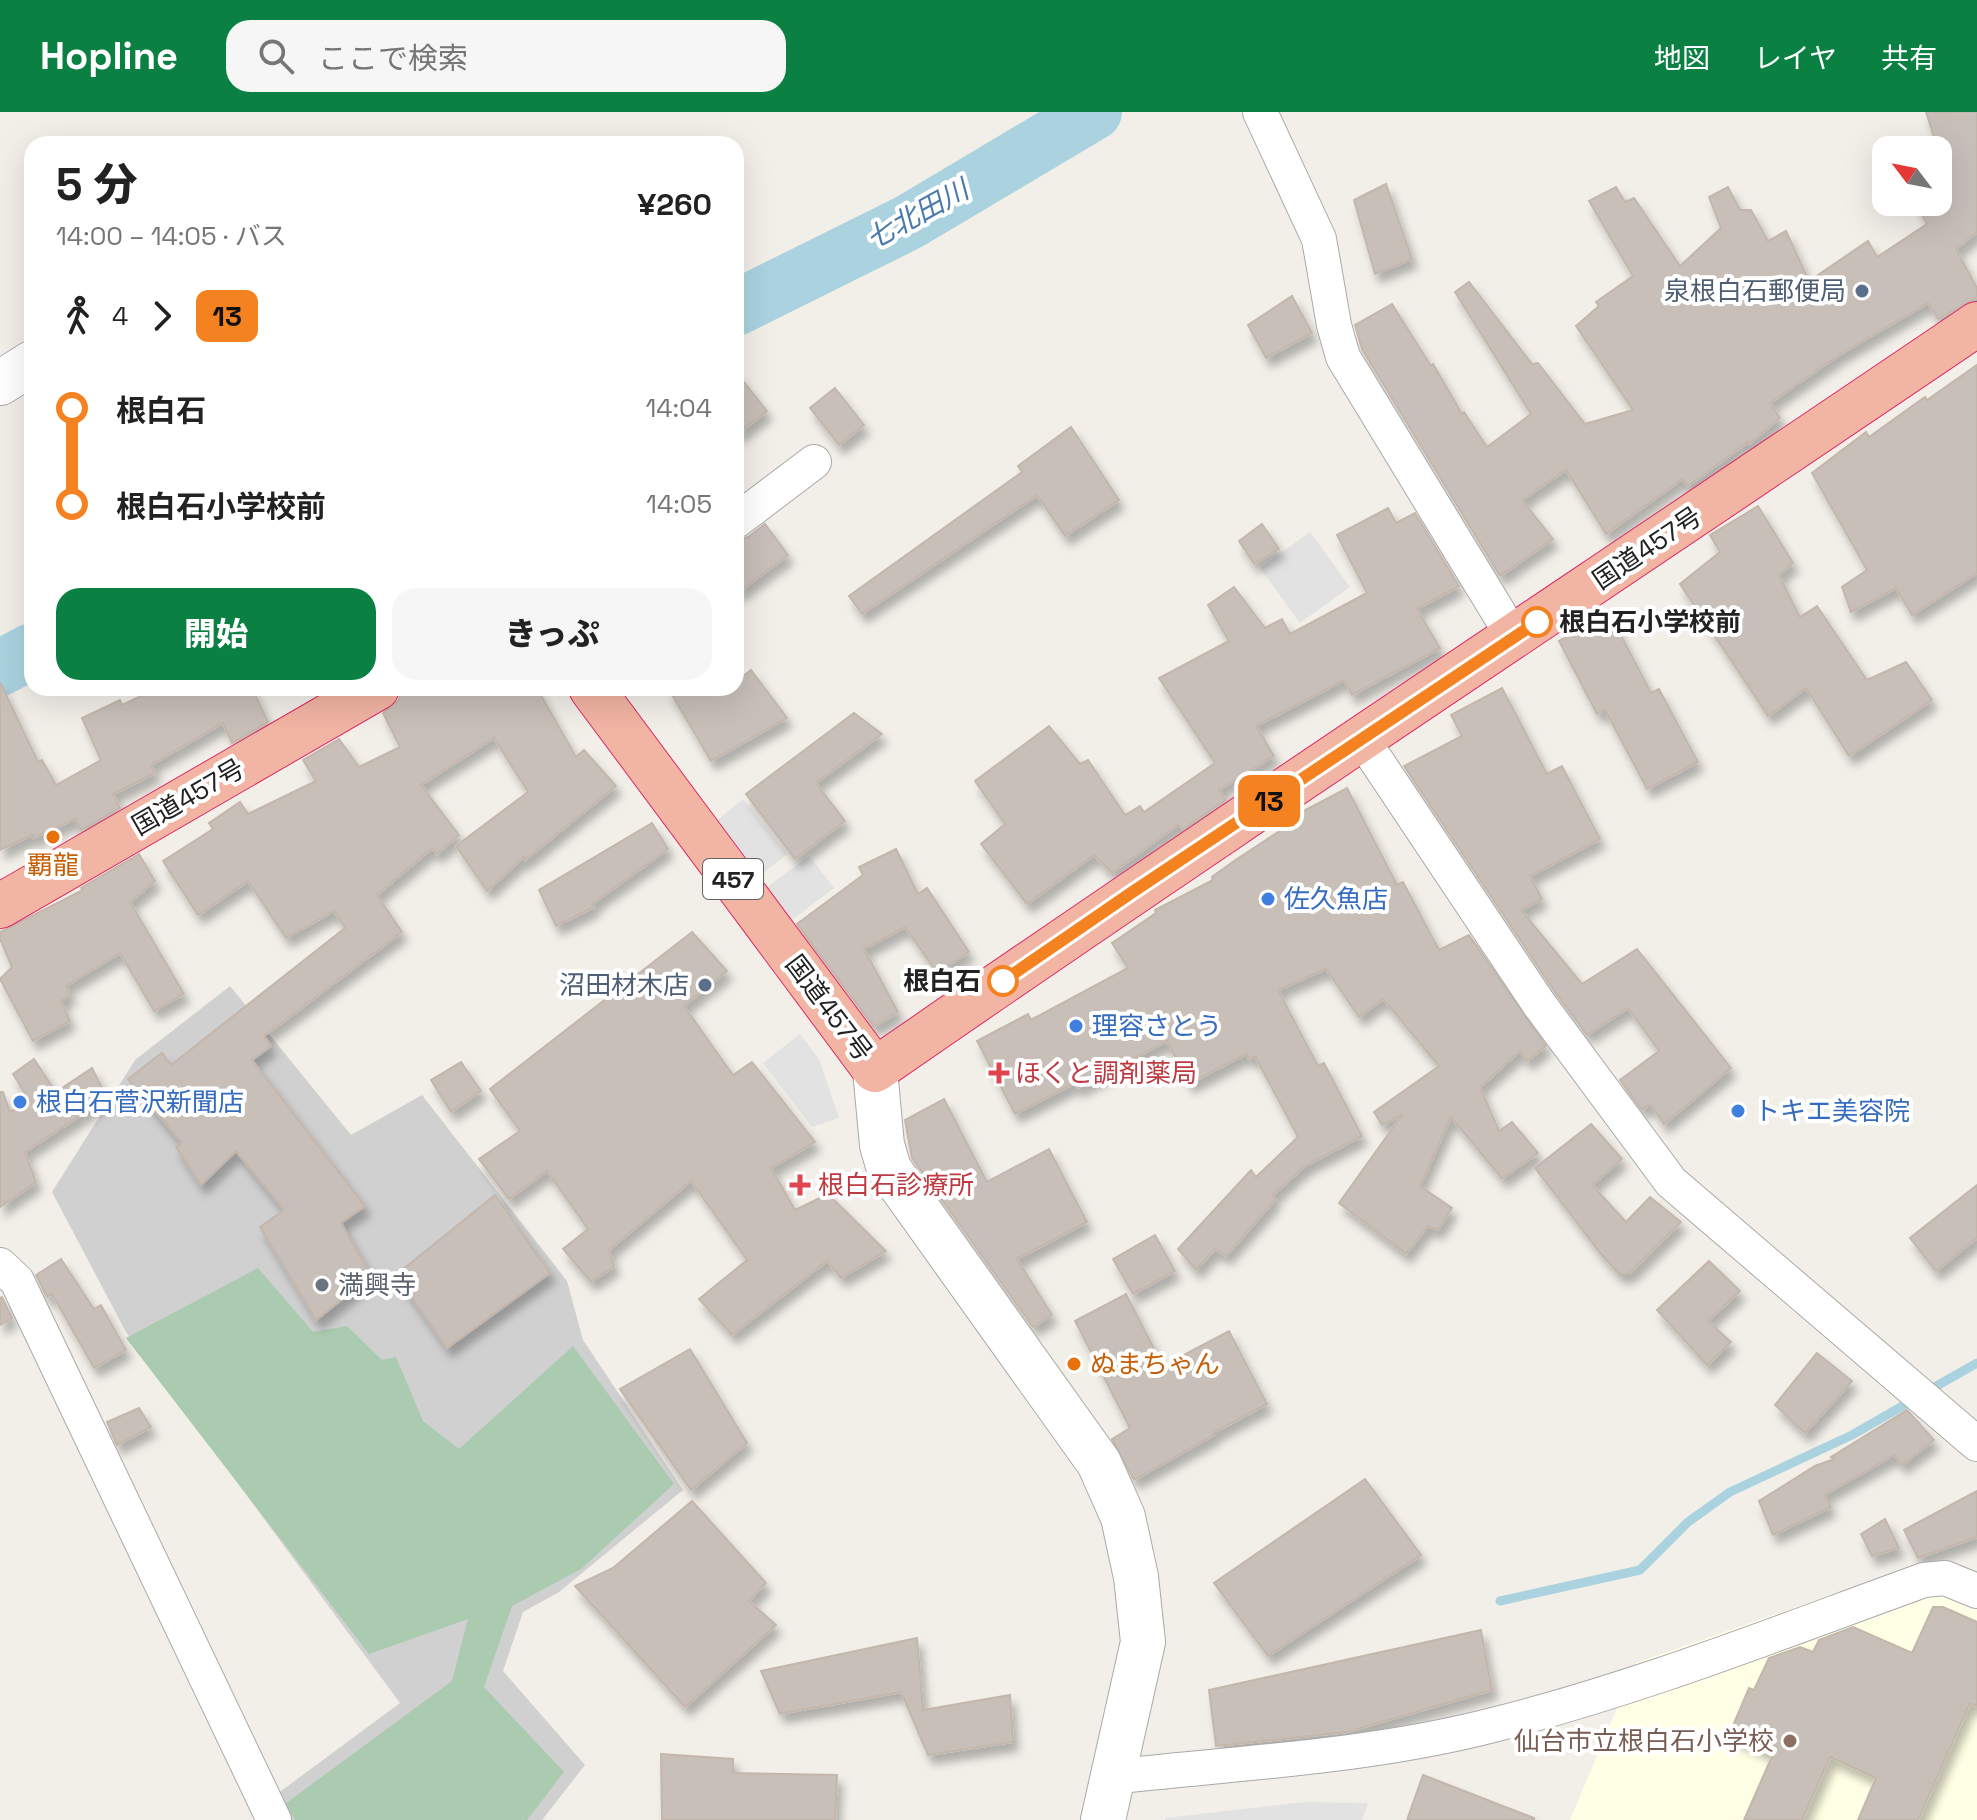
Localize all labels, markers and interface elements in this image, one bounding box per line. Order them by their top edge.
search box [226,20,786,92]
text: Hopline [40,32,178,80]
icon: search [254,34,298,78]
text: ここで検索 [318,39,468,78]
text: 地図 [1654,40,1710,76]
text: レイヤ [1754,40,1837,76]
text: 共有 [1881,40,1937,76]
north arrow [1872,136,1952,216]
map controls [1872,136,1952,216]
text: 5 分 [56,157,138,213]
water label: 七北田川 [859,170,977,257]
text: ¥260 [638,185,712,224]
text: 14:00 – 14:05 · バス [56,219,287,253]
place label: 泉根白石郵便局 [1664,274,1846,308]
marker: 泉根白石郵便局 [1853,282,1871,300]
icon: walk [56,294,100,338]
icon: forward [140,294,184,338]
text: 13 [212,298,242,334]
text: 4 [112,299,128,333]
text: 根白石 [116,391,206,430]
text: 14:04 [645,391,712,425]
text: 根白石小学校前 [116,487,326,526]
text: 14:05 [646,487,712,521]
street label: 国道457号 [1586,499,1708,597]
button: 開始 [56,588,376,680]
button: きっぷ [392,588,712,680]
place label: 根白石小学校前 [1559,605,1741,639]
marker: 根白石小学校前 [1522,607,1552,637]
street label: 国道457号 [126,751,250,843]
line badge: 13 [1233,775,1305,827]
text: 13 [1254,783,1284,819]
marker: 覇龍 [44,828,62,846]
place label: 覇龍 [27,848,79,882]
road number: 457 [703,859,763,899]
place label: 佐久魚店 [1284,882,1388,916]
marker: 佐久魚店 [1259,890,1277,908]
street label: 国道457号 [778,948,880,1068]
place label: 根白石 [903,964,981,998]
marker: 根白石 [988,966,1018,996]
place label: 沼田材木店 [559,968,689,1002]
marker: 沼田材木店 [696,976,714,994]
place label: 理容さとう [1092,1009,1222,1043]
marker: 理容さとう [1067,1017,1085,1035]
place label: ほくと調剤薬局 [1015,1056,1197,1090]
marker: ほくと調剤薬局 [990,1064,1008,1082]
place label: 根白石菅沢新聞店 [36,1085,244,1119]
marker: 根白石菅沢新聞店 [11,1093,29,1111]
place label: トキエ美容院 [1754,1094,1910,1128]
marker: トキエ美容院 [1729,1102,1747,1120]
place label: 根白石診療所 [818,1168,974,1202]
marker: 根白石診療所 [789,1174,811,1196]
place label: 満興寺 [338,1268,416,1302]
marker: 満興寺 [313,1276,331,1294]
place label: ぬまちゃん [1090,1347,1220,1381]
marker: ぬまちゃん [1065,1355,1083,1373]
place label: 仙台市立根白石小学校 [1514,1724,1774,1758]
marker: 仙台市立根白石小学校 [1781,1732,1799,1750]

